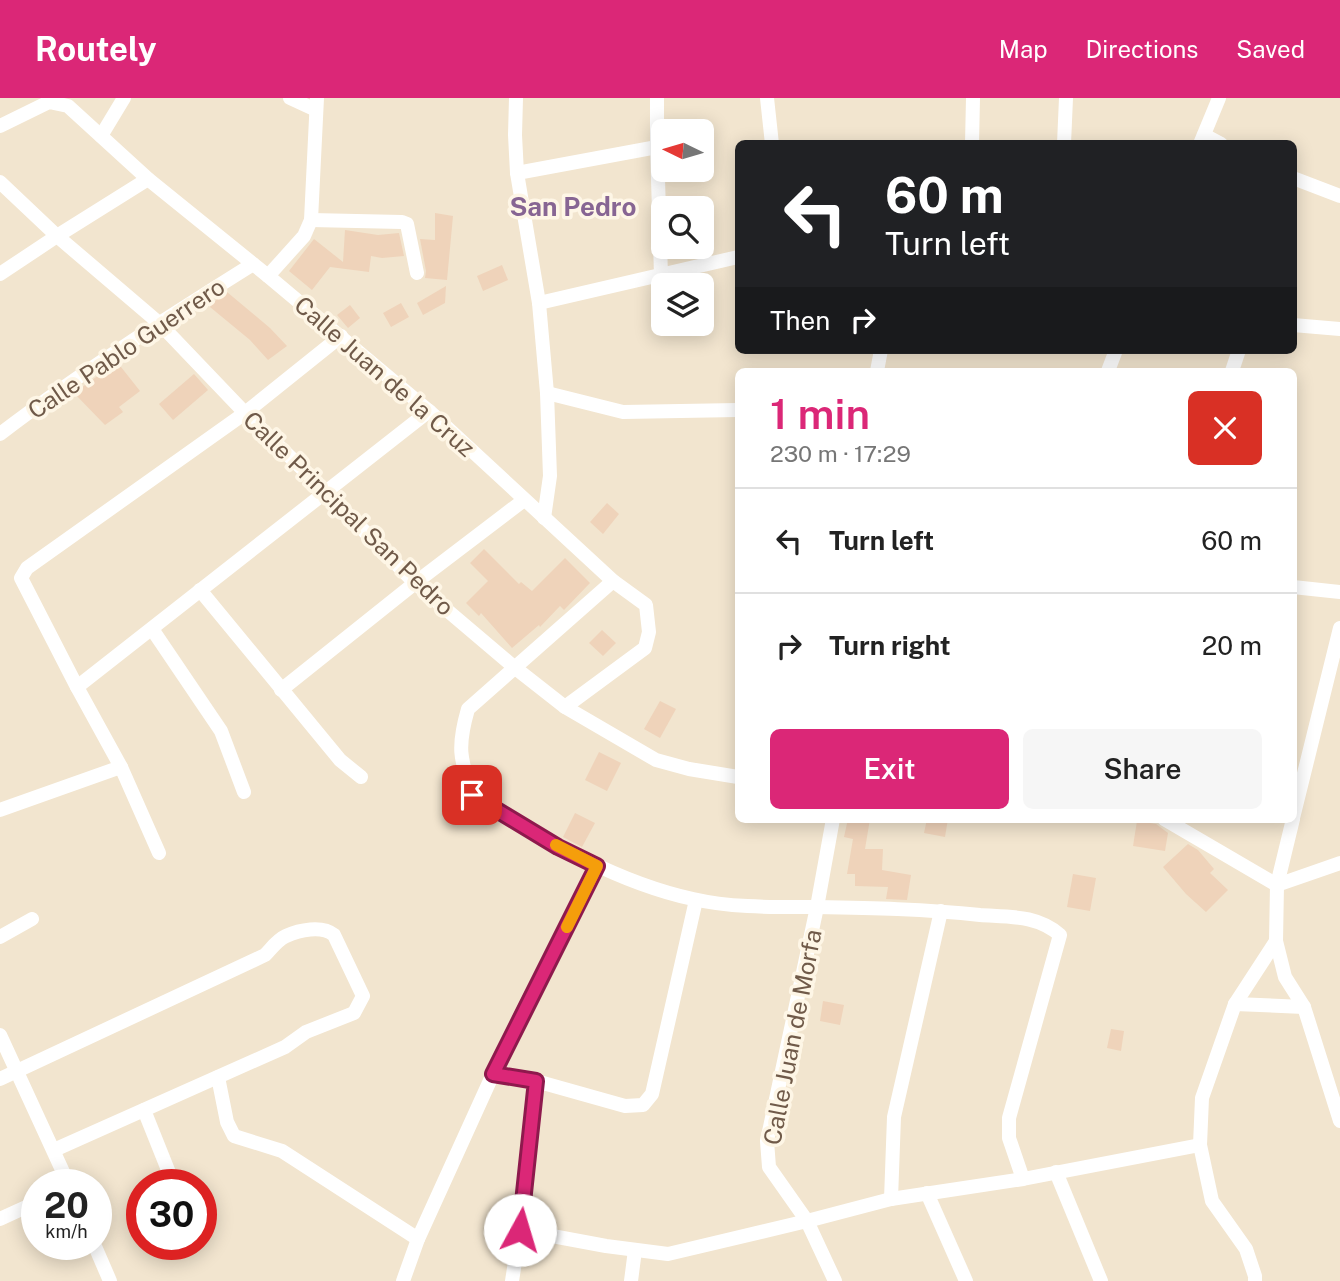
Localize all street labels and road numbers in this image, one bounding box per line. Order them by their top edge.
street label: Calle Pablo Guerrero [22,272,230,424]
street label: Calle Juan de la Cruz [289,290,481,462]
street label: Calle Principal San Pedro [238,405,460,621]
street label: Calle Juan de Morfa [757,927,827,1147]

